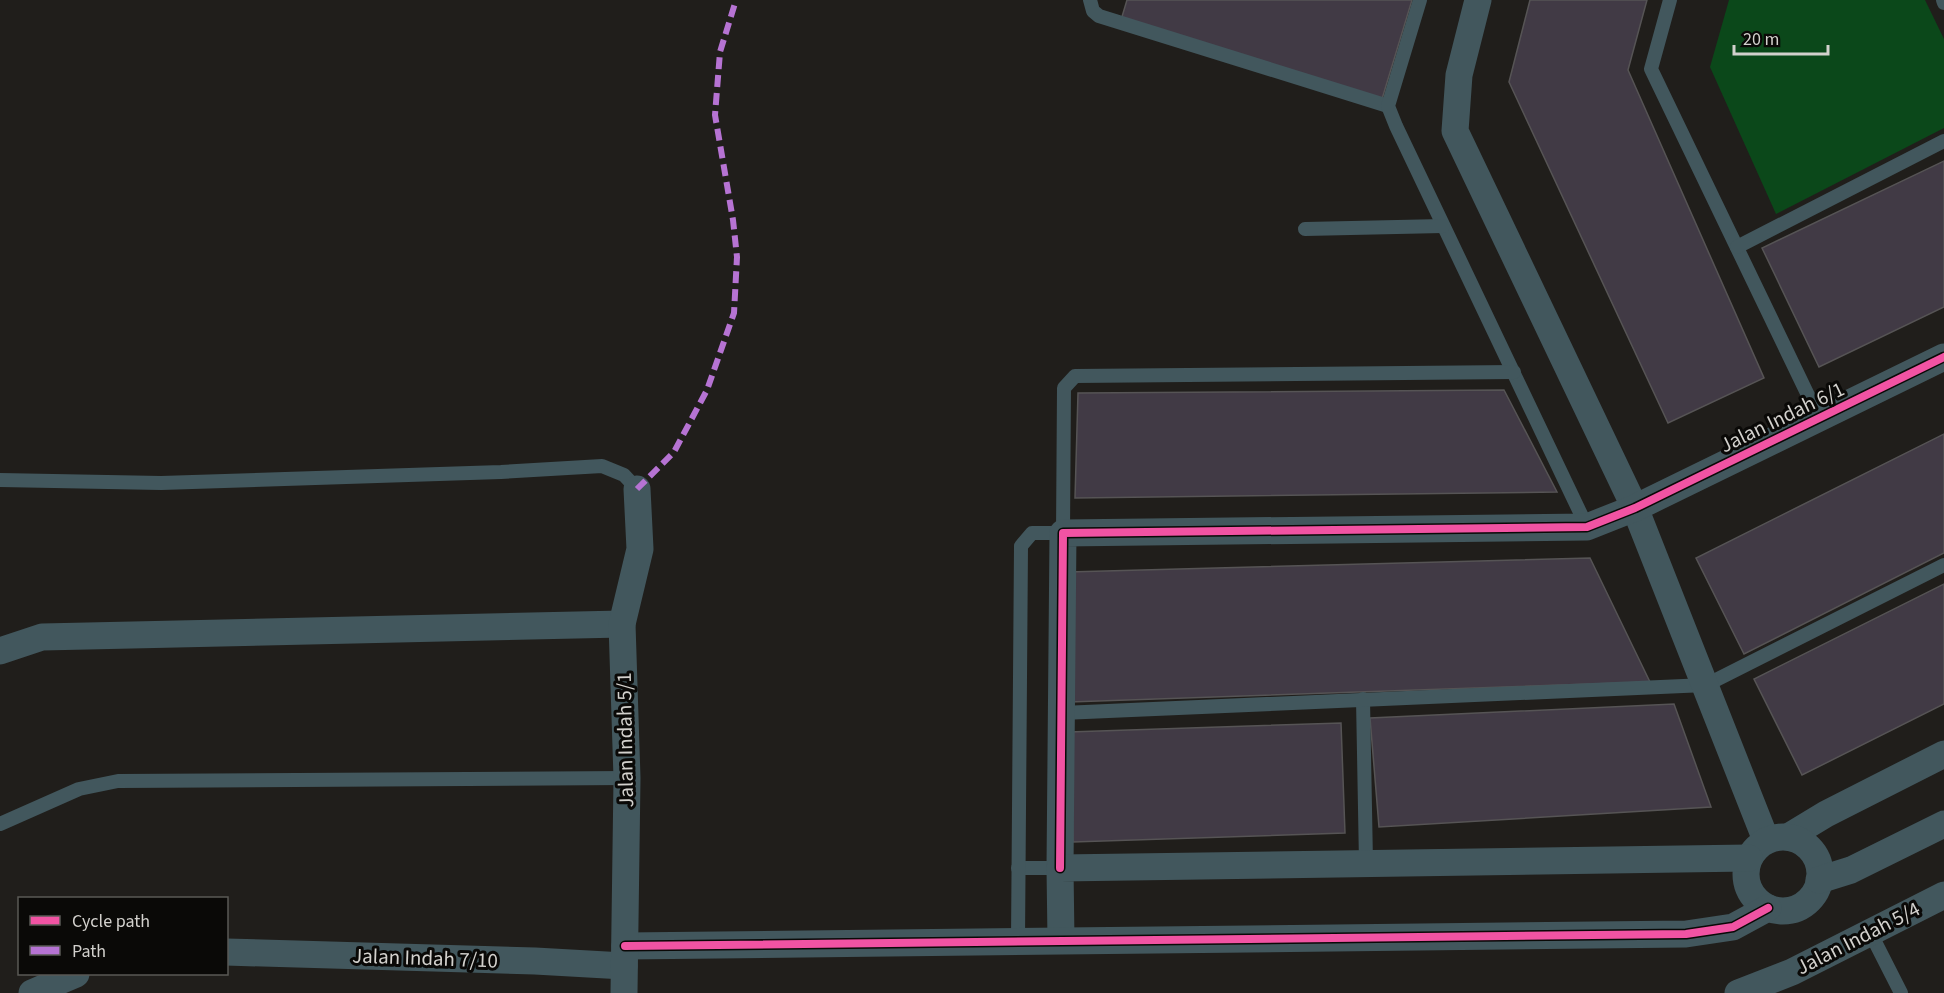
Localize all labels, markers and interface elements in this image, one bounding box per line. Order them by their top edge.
scale bar [1734,18,1828,56]
text: 20 m [1743,27,1779,52]
street label: Jalan Indah 6/1 [1715,374,1849,460]
street label: Jalan Indah 5/1 [609,672,641,808]
street label: Jalan Indah 5/4 [1791,894,1925,982]
legend [18,897,228,975]
text: Cycle path [72,909,150,934]
text: Path [72,939,106,964]
street label: Jalan Indah 7/10 [352,940,498,976]

